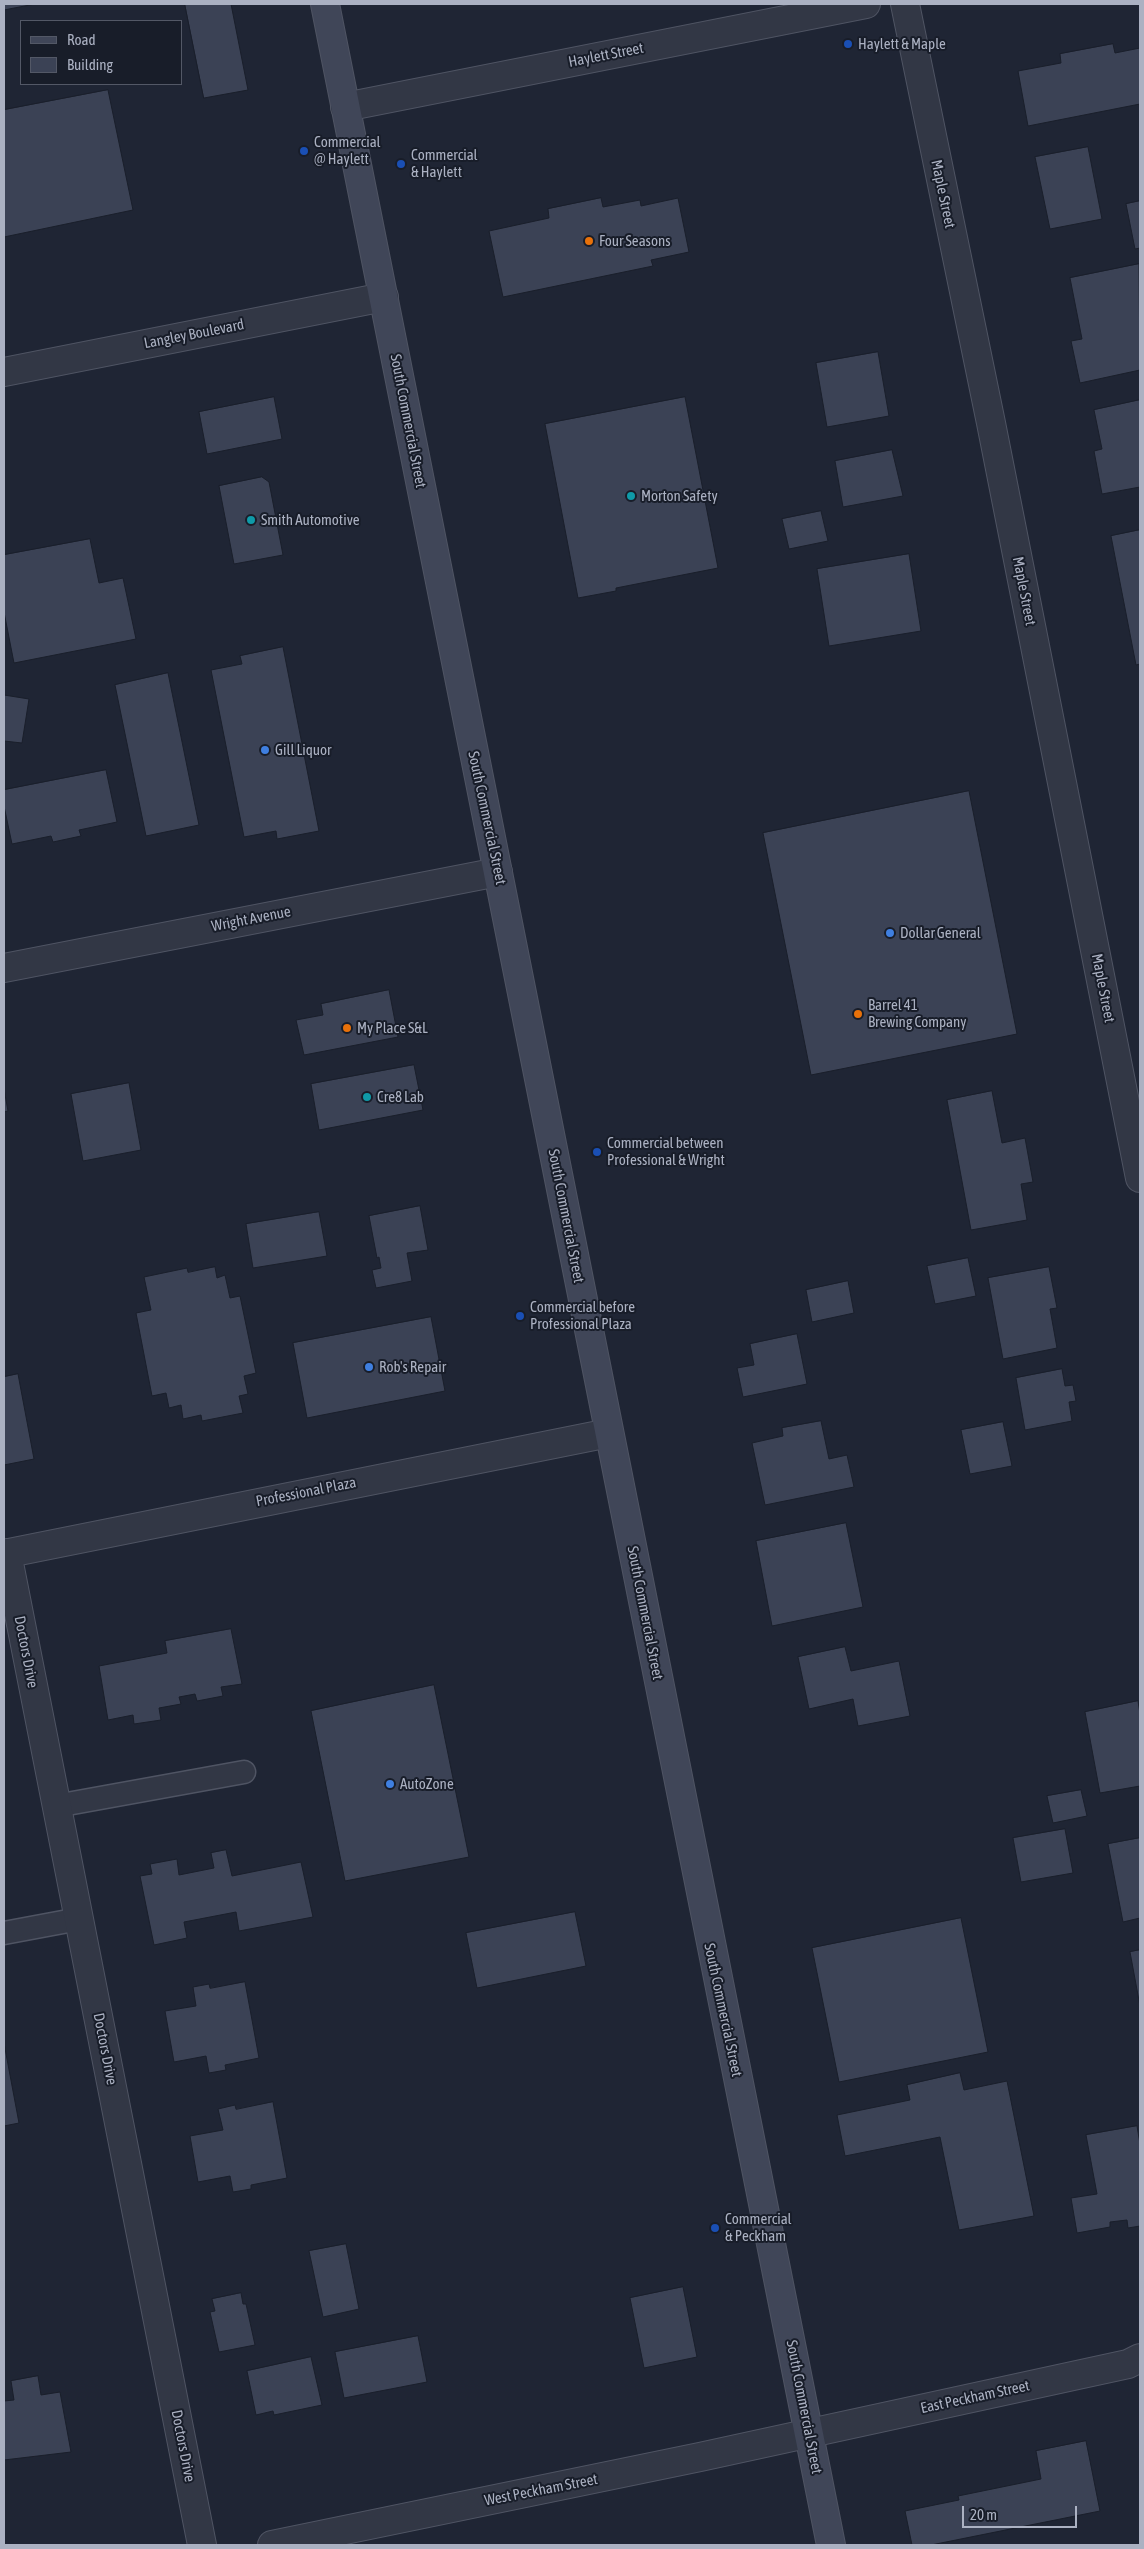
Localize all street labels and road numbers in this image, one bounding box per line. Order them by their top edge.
street label: Haylett Street [567,39,645,71]
street label: Maple Street [927,158,959,230]
street label: Langley Boulevard [142,315,246,353]
street label: South Commercial Street [386,353,430,489]
street label: Maple Street [1009,555,1039,627]
street label: South Commercial Street [464,750,510,886]
street label: Wright Avenue [210,902,292,936]
street label: Maple Street [1088,952,1118,1024]
street label: South Commercial Street [544,1148,588,1284]
street label: Professional Plaza [254,1473,358,1511]
street label: South Commercial Street [623,1545,667,1681]
street label: Doctors Drive [10,1614,42,1690]
street label: South Commercial Street [700,1942,746,2078]
street label: Doctors Drive [89,2011,121,2087]
street label: South Commercial Street [782,2339,826,2475]
street label: East Peckham Street [919,2377,1031,2417]
street label: Doctors Drive [167,2408,199,2484]
street label: West Peckham Street [483,2470,599,2510]

